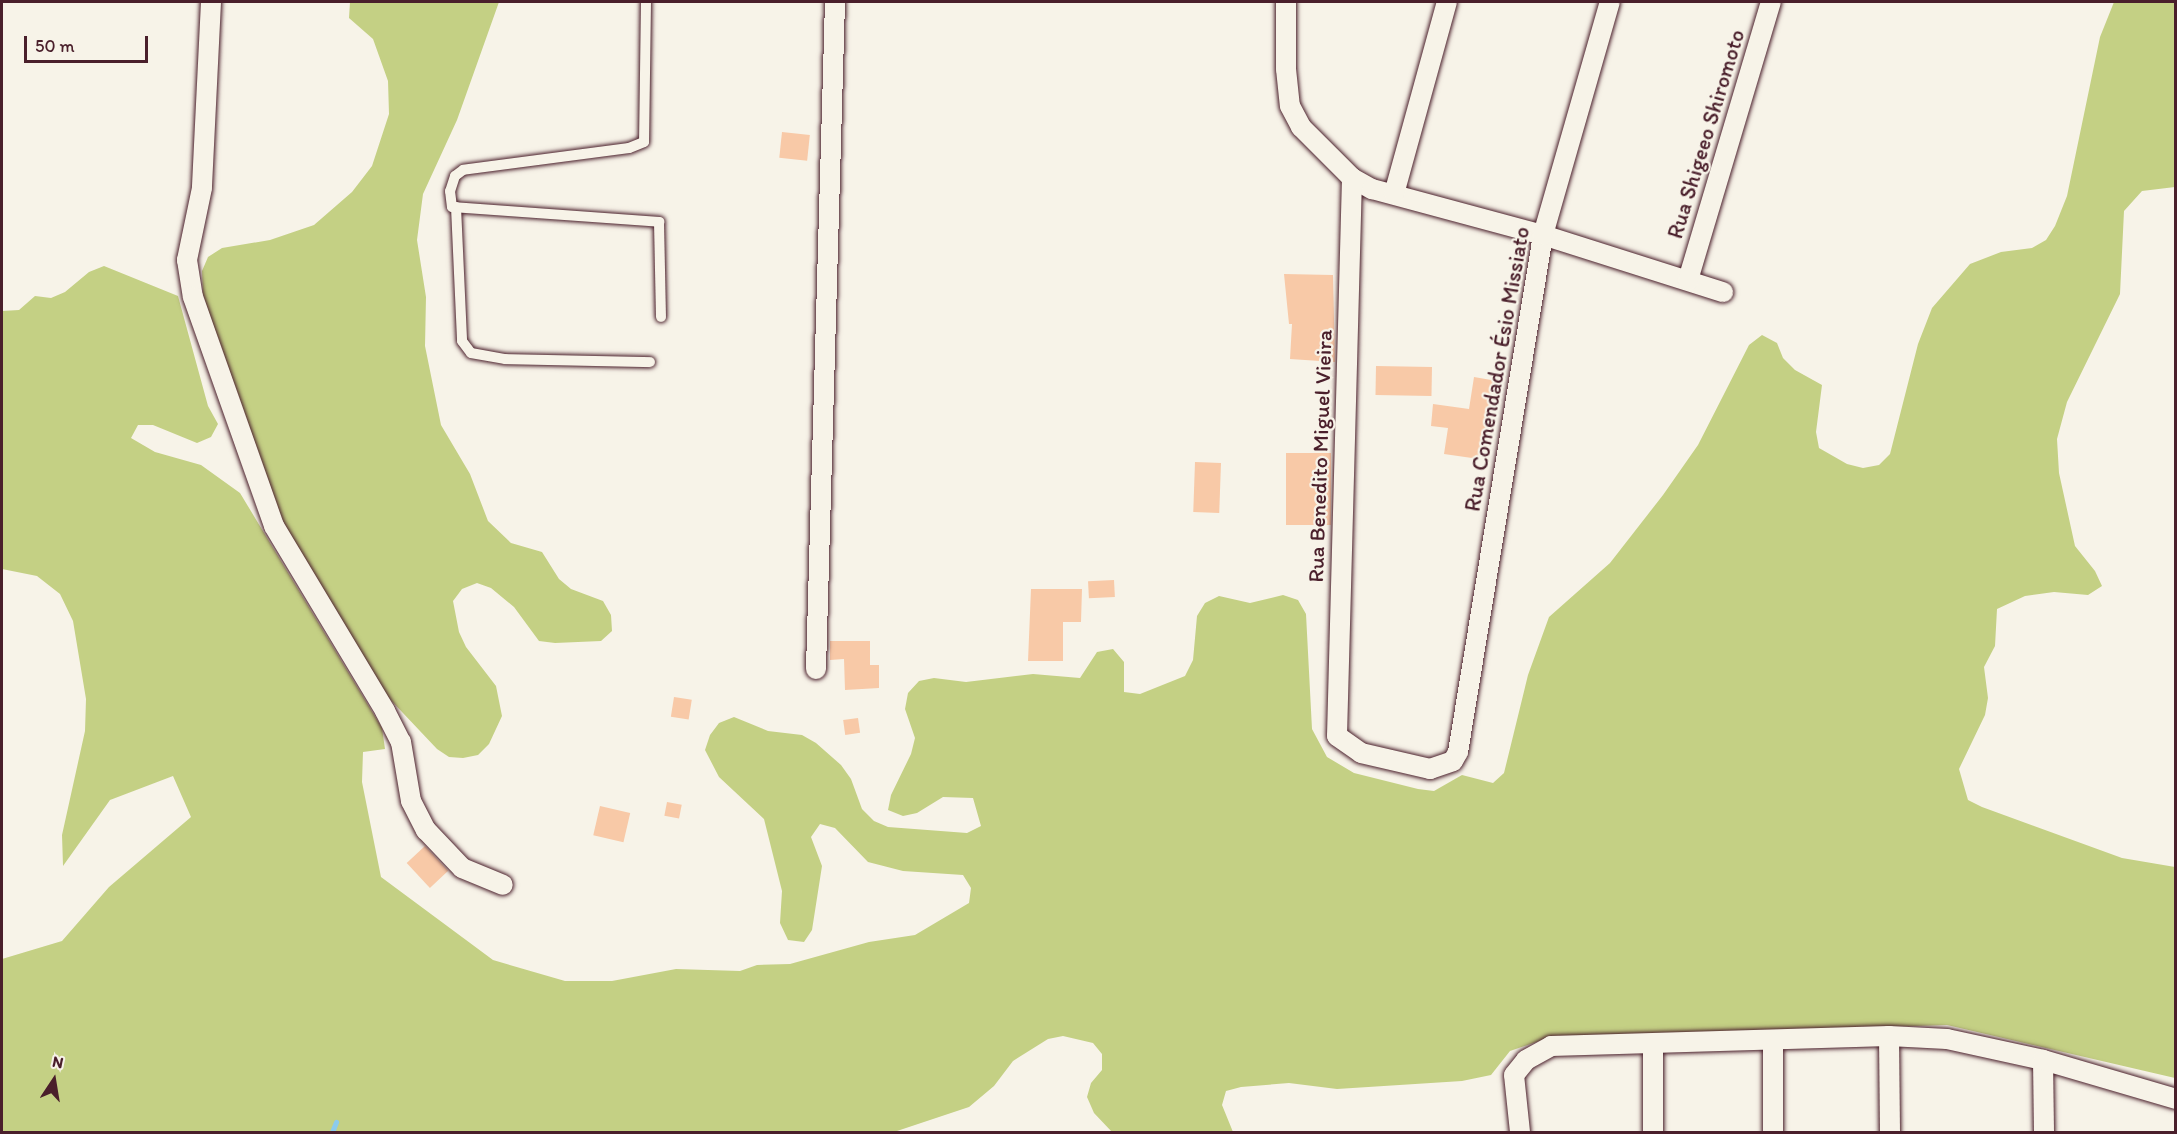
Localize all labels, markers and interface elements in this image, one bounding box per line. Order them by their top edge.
scale bar [27,24,152,62]
street label: Rua Shigeeo Shiromoto [1662,26,1750,242]
text: 50 m [35,35,75,57]
street label: Rua Comendador Ésio Missiato [1459,224,1535,514]
street label: Rua Benedito Miguel Vieira [1302,329,1338,583]
north arrow [24,1050,84,1110]
text: N [51,1051,65,1072]

